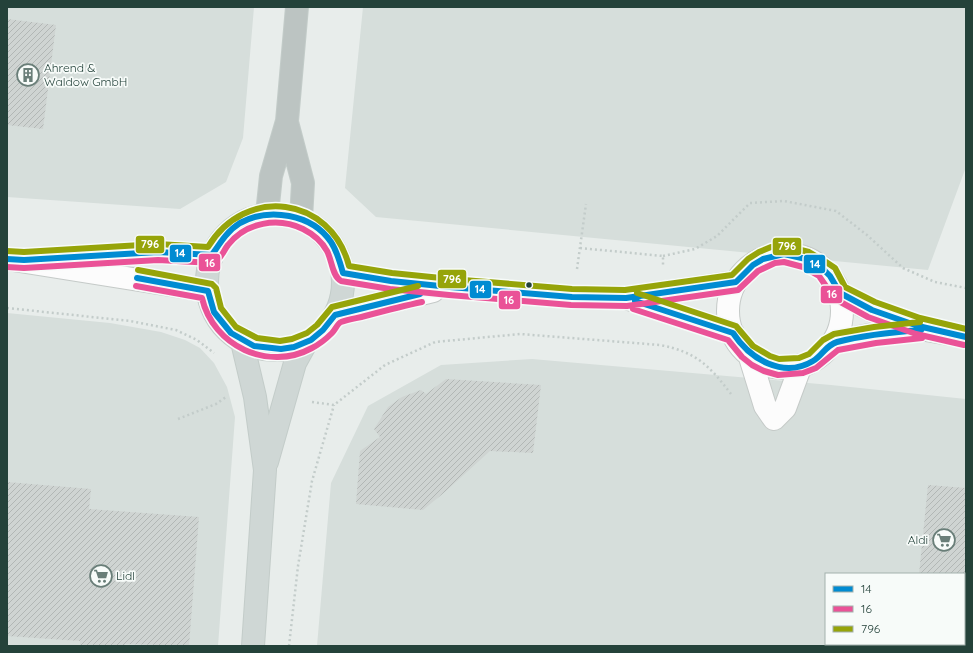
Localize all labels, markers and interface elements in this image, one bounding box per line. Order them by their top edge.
place label: Ahrend & Waldow GmbH [44,60,127,89]
building icon: Ahrend & Waldow GmbH [15,62,41,88]
line badge: 796 [135,235,165,254]
text: 796 [141,237,159,251]
line badge: 796 [772,237,802,256]
text: 796 [778,239,796,253]
line badge: 14 [169,244,192,263]
text: 14 [175,246,186,260]
line badge: 16 [198,253,221,272]
line badge: 14 [803,254,826,274]
text: 16 [205,256,215,270]
text: 14 [810,257,821,271]
line badge: 796 [437,269,467,289]
text: 796 [443,272,461,286]
line badge: 14 [469,280,492,299]
unlabelled marker [524,280,534,290]
text: 14 [475,282,486,296]
line badge: 16 [820,285,843,304]
text: 16 [827,287,837,301]
line badge: 16 [498,290,521,310]
text: 16 [504,293,514,307]
supermarket icon: Aldi [931,527,957,553]
place label: Aldi [908,532,928,547]
supermarket icon: Lidl [88,563,114,589]
place label: Lidl [116,568,135,583]
legend [825,573,965,645]
text: 14 [861,581,872,596]
text: 16 [861,601,872,616]
text: 796 [861,621,881,636]

